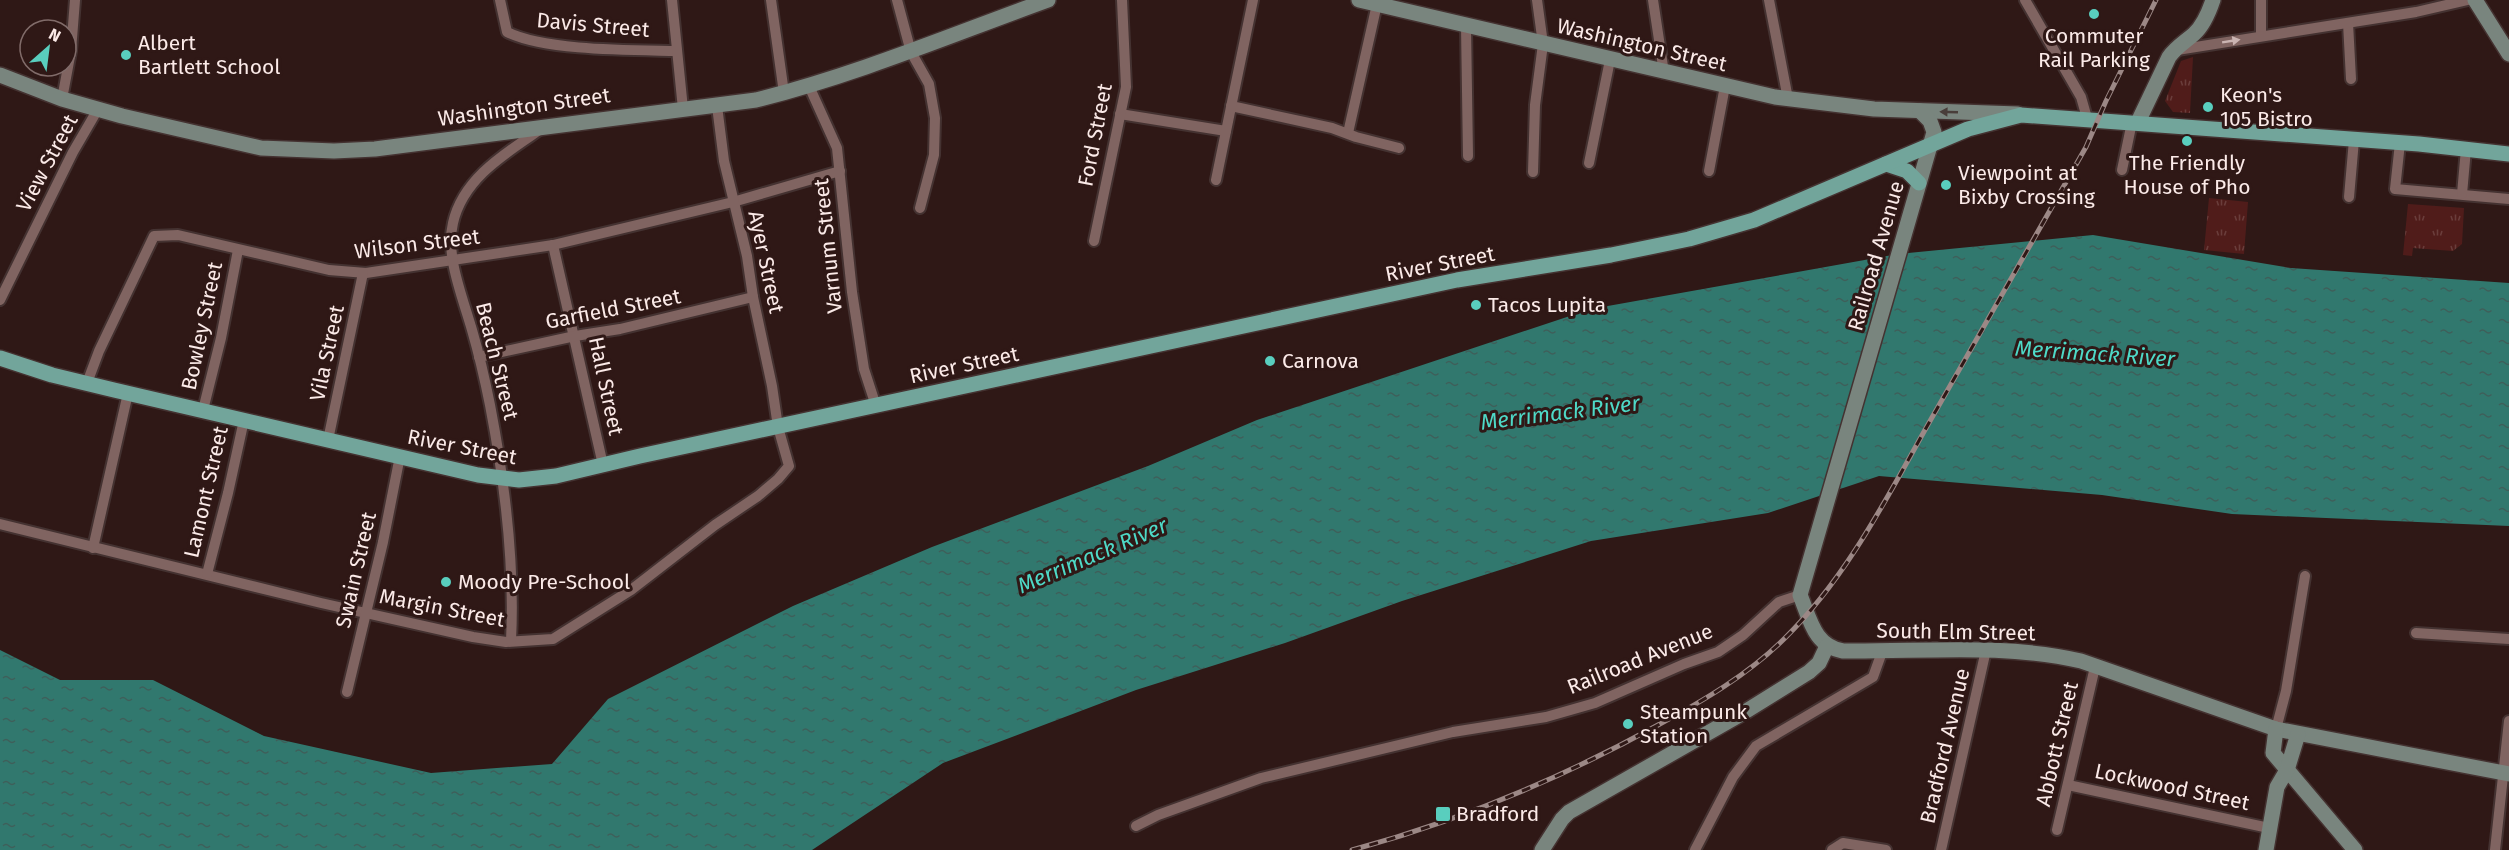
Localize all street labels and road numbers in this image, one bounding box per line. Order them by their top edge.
street label: Davis Street [536,7,651,43]
street label: Washington Street [1555,13,1730,77]
street label: Ford Street [1072,81,1118,189]
street label: Washington Street [436,82,612,132]
street label: View Street [10,109,84,216]
street label: Varnum Street [808,177,848,315]
street label: Railroad Avenue [1842,178,1910,334]
street label: Ayer Street [742,208,790,316]
street label: Wilson Street [353,223,482,265]
street label: River Street [1383,241,1497,287]
street label: Bowley Street [176,259,228,392]
street label: Garfield Street [543,283,683,335]
street label: Beach Street [470,299,524,423]
street label: Vila Street [304,302,350,403]
street label: Hall Street [583,334,629,438]
street label: River Street [907,341,1021,389]
street label: Lamont Street [178,423,234,560]
street label: River Street [405,424,519,470]
street label: Swain Street [330,509,382,631]
street label: Margin Street [377,583,507,633]
street label: Railroad Avenue [1563,618,1717,700]
street label: South Elm Street [1876,618,2036,646]
street label: Bradford Avenue [1915,666,1975,826]
street label: Abbott Street [2030,679,2084,809]
street label: Lockwood Street [2092,758,2252,816]

